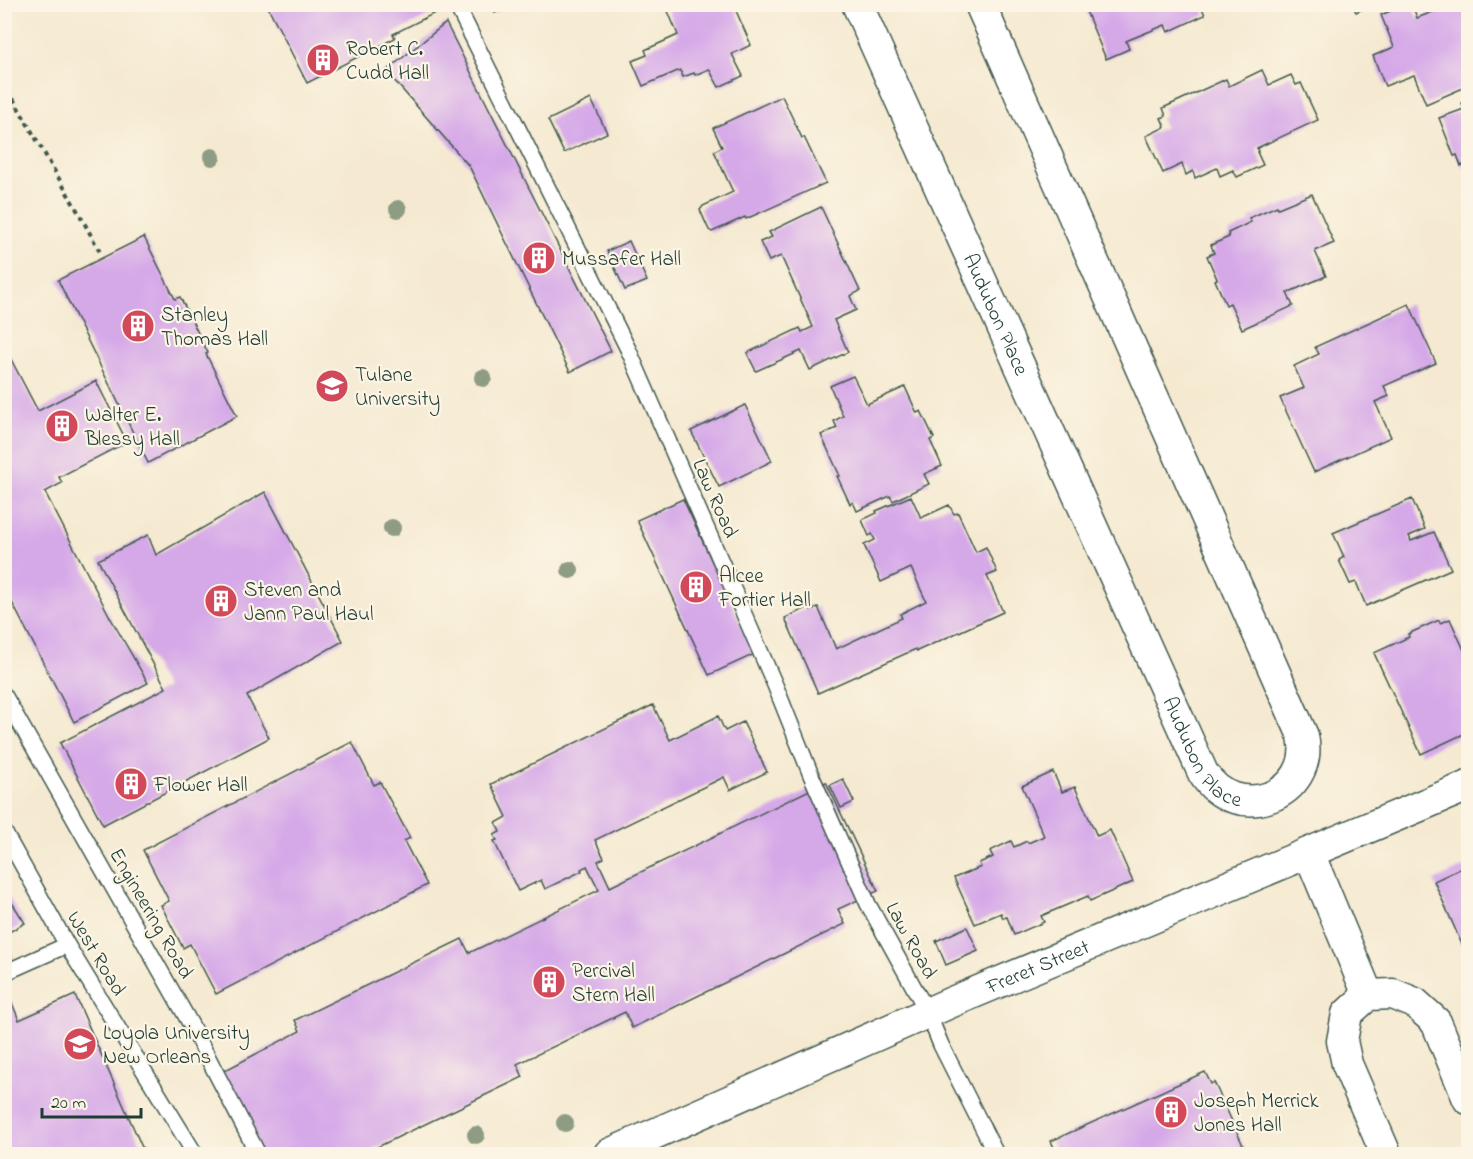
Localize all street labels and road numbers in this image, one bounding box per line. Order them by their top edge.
street label: Audubon Place [954,249,1035,381]
street label: Law Road [683,454,745,543]
street label: Audubon Place [1154,692,1245,816]
street label: Engineering Road [99,843,200,986]
street label: Law Road [877,897,944,985]
street label: West Road [58,906,133,1002]
street label: Freret Street [981,933,1095,1003]

